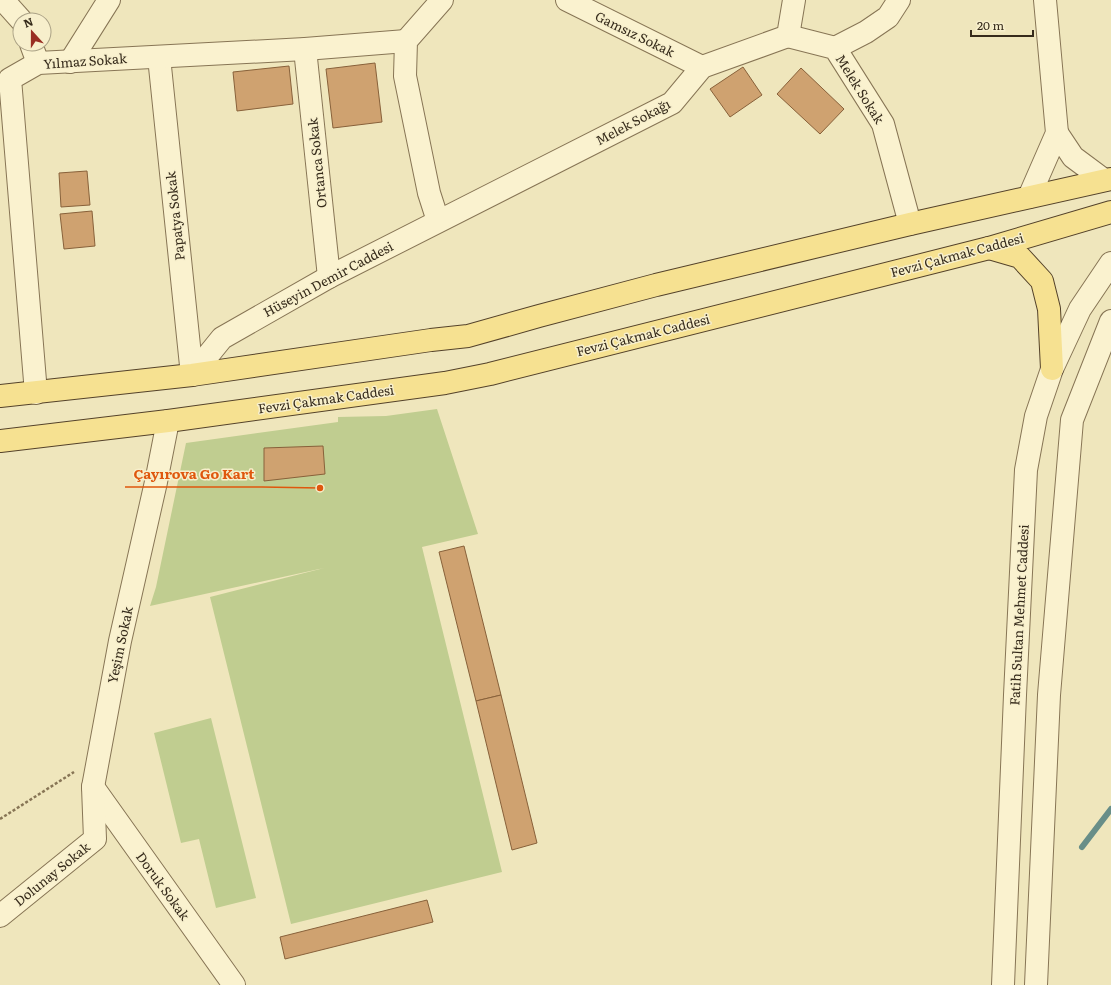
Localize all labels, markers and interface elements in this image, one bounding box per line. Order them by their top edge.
street label: Gamsız Sokak [592,6,679,61]
north arrow [12,12,52,52]
scale bar [971,12,1033,38]
text: N [21,13,35,31]
text: 20 m [977,16,1004,34]
street label: Yılmaz Sokak [43,48,128,73]
street label: Melek Sokak [832,50,890,128]
street label: Melek Sokağı [592,94,674,149]
street label: Ortanca Sokak [302,116,331,209]
street label: Papatya Sokak [160,169,189,262]
street label: Fevzi Çakmak Caddesi [888,227,1026,281]
street label: Hüseyin Demir Caddesi [259,236,397,321]
street label: Fevzi Çakmak Caddesi [574,309,712,360]
street label: Fevzi Çakmak Caddesi [257,379,396,417]
callout: Çayırova Go Kart [125,461,262,487]
text: Çayırova Go Kart [133,463,255,483]
street label: Fatih Sultan Mehmet Caddesi [1004,523,1033,706]
street label: Yeşim Sokak [102,604,137,685]
street label: Dolunay Sokak [10,836,95,910]
street label: Doruk Sokak [132,848,195,925]

